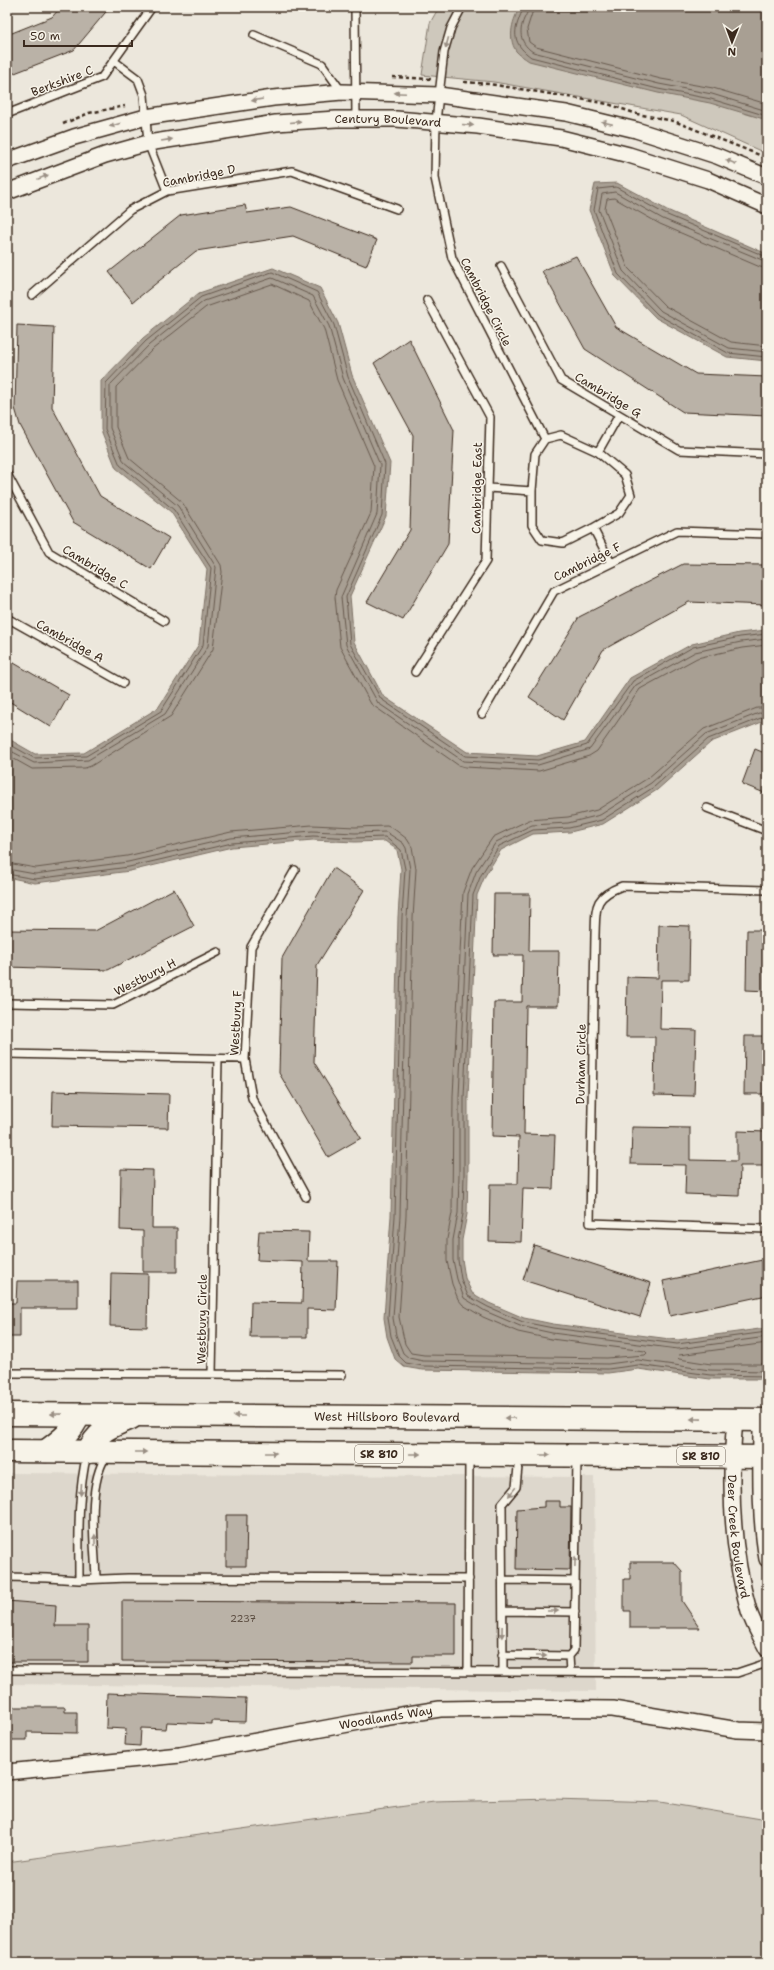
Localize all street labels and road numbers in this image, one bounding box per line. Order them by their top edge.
street label: Berkshire C [29,62,95,100]
street label: Century Boulevard [334,111,442,131]
street label: Cambridge D [161,161,237,191]
street label: Cambridge Circle [457,255,515,349]
street label: Cambridge G [572,369,644,421]
street label: Cambridge East [468,442,486,534]
street label: Cambridge F [551,539,623,585]
street label: Cambridge C [59,541,131,593]
street label: Cambridge A [33,616,107,666]
street label: Westbury H [111,954,179,999]
street label: Westbury F [226,990,246,1056]
street label: Durham Circle [572,1023,590,1105]
street label: Westbury Circle [193,1273,211,1364]
street label: West Hillsboro Boulevard [314,1408,460,1426]
road number: SR 810 [355,1445,403,1463]
road number: SR 810 [677,1447,725,1465]
street label: Deer Creek Boulevard [724,1474,753,1601]
street label: Woodlands Way [338,1702,434,1734]

